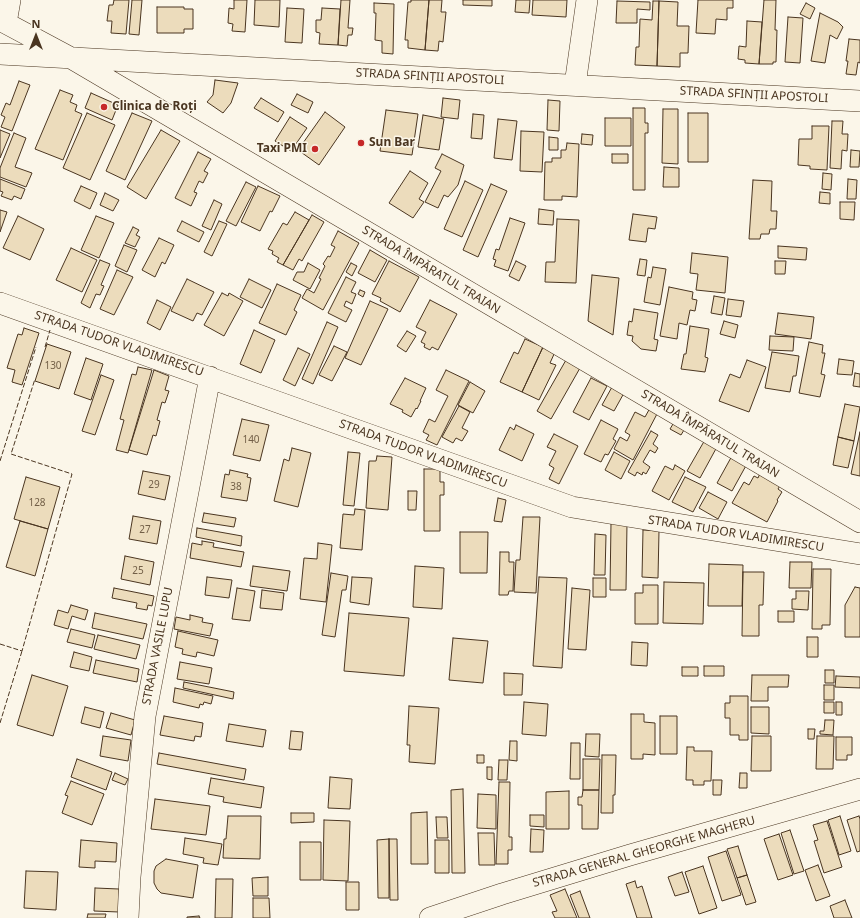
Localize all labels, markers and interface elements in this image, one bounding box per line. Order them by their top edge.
north arrow [16,16,56,56]
text: N [32,16,40,31]
street label: STRADA SFINȚII APOSTOLI [355,66,505,88]
street label: STRADA SFINȚII APOSTOLI [679,84,829,106]
place label: Clinica de Roți [112,100,197,114]
marker: Clinica de Roți [99,102,109,112]
place label: Sun Bar [369,136,415,150]
marker: Sun Bar [356,138,366,148]
place label: Taxi PMI [257,142,307,156]
marker: Taxi PMI [310,144,320,154]
street label: STRADA ÎMPĂRATUL TRAIAN [359,223,503,317]
street label: STRADA TUDOR VLADIMIRESCU [33,308,205,380]
house number: 130 [44,360,62,372]
street label: STRADA ÎMPĂRATUL TRAIAN [638,387,782,481]
street label: STRADA TUDOR VLADIMIRESCU [337,417,509,491]
house number: 140 [242,434,260,446]
house number: 29 [148,479,160,491]
house number: 38 [230,481,242,493]
house number: 128 [28,497,46,509]
street label: STRADA TUDOR VLADIMIRESCU [647,513,825,555]
house number: 27 [139,524,151,536]
house number: 25 [132,565,144,577]
street label: STRADA VASILE LUPU [140,586,176,706]
street label: STRADA GENERAL GHEORGHE MAGHERU [531,813,757,891]

